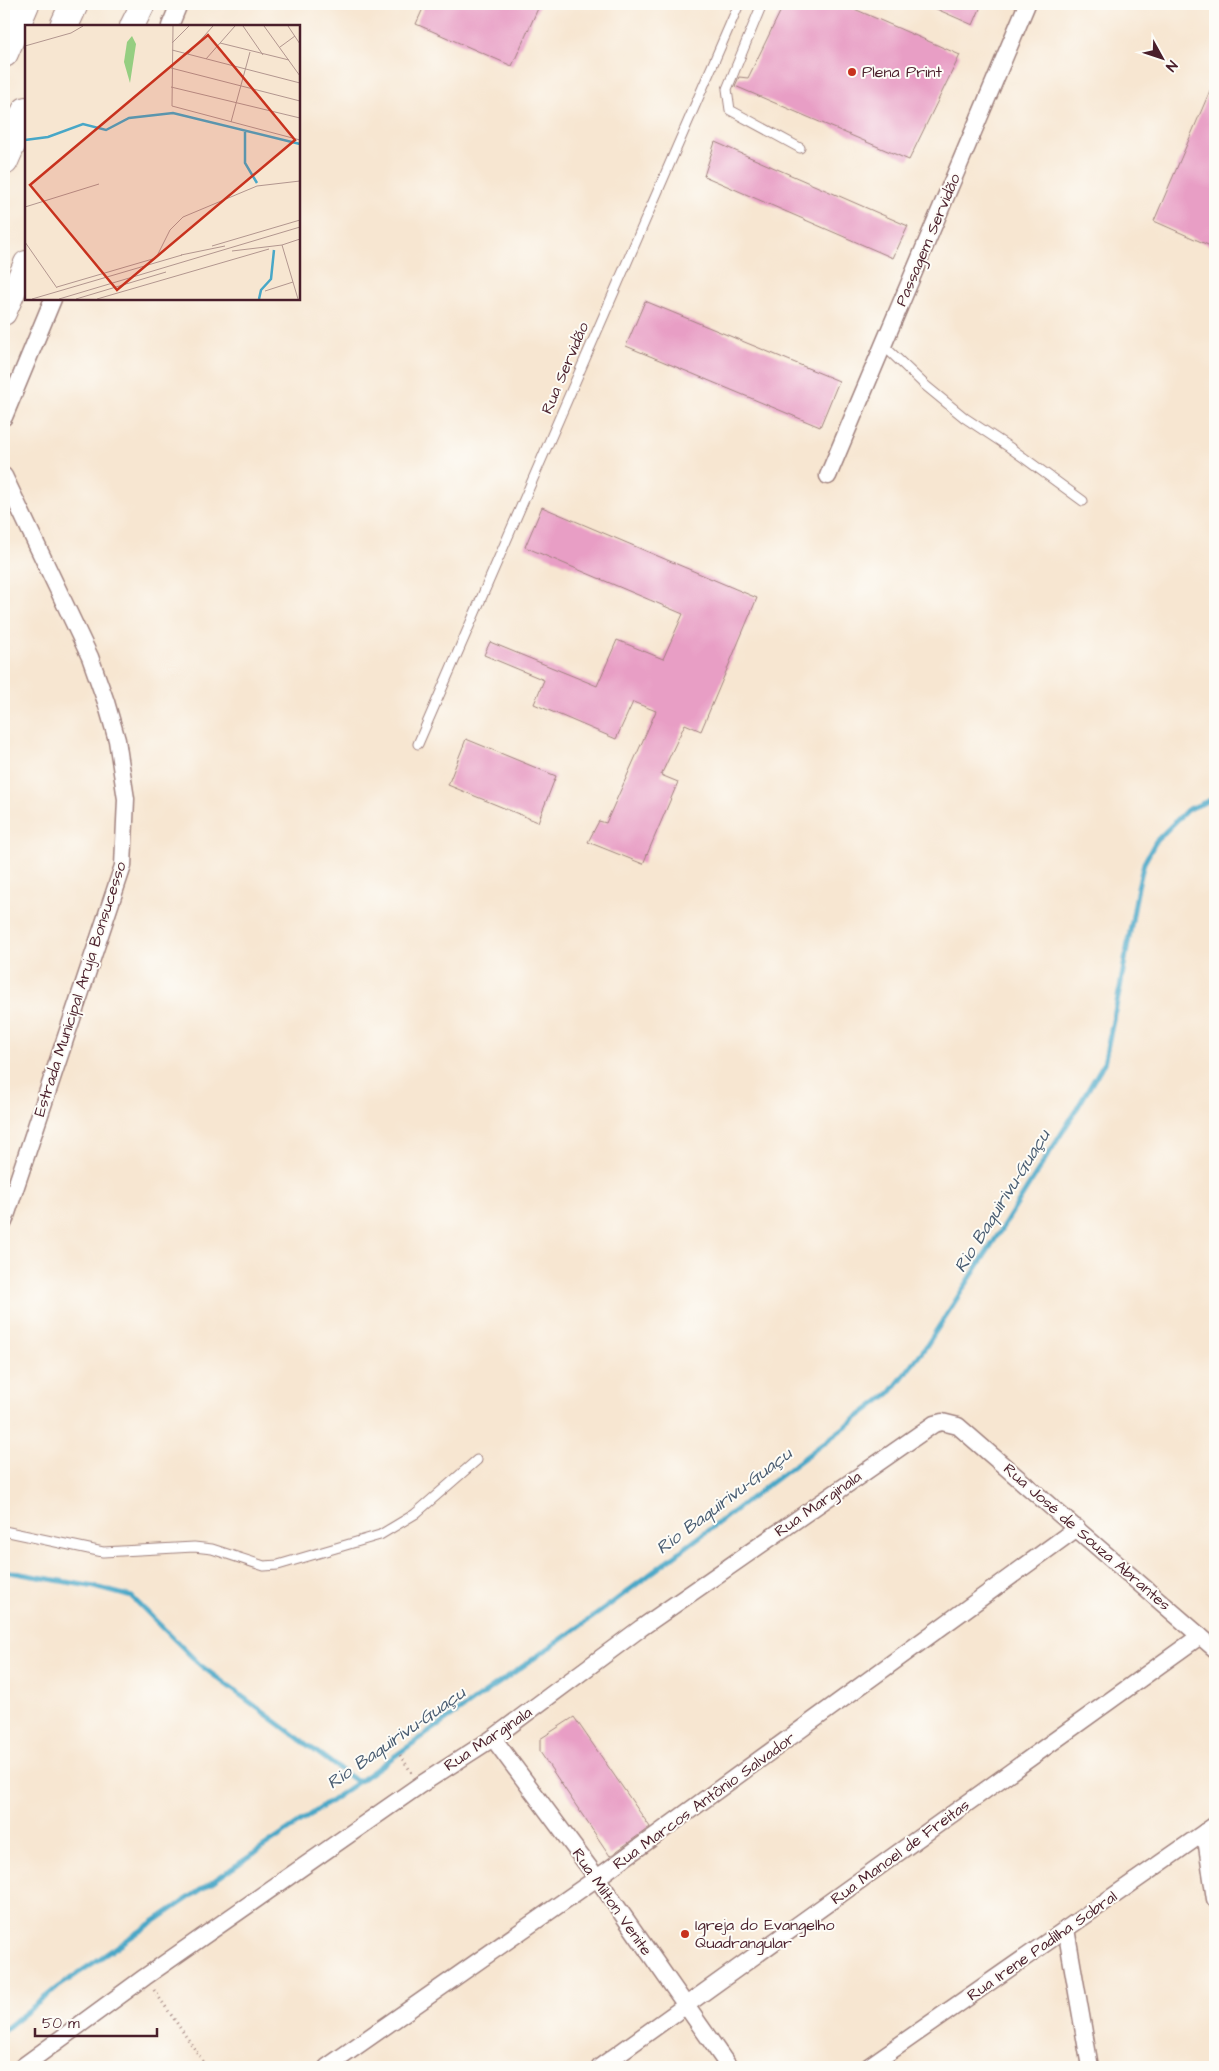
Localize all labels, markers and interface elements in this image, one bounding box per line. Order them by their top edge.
inset map [25,25,300,300]
north arrow [1136,32,1186,82]
text: N [1161,56,1182,76]
place label: Plena Print [862,61,942,83]
marker: Plena Print [846,66,858,78]
street label: Passagem Servidão [890,170,967,310]
street label: Rua Servidão [536,319,594,417]
street label: Estrada Municipal Aruja Bonsucesso [28,859,132,1119]
water label: Rio Baquirivu-Guaçu [948,1124,1057,1277]
water label: Rio Baquirivu-Guaçu [651,1441,798,1560]
street label: Rua José de Souza Abrantes [999,1458,1175,1616]
street label: Rua Marginala [770,1466,867,1543]
water label: Rio Baquirivu-Guaçu [322,1680,471,1795]
street label: Rua Marginala [440,1701,537,1777]
street label: Rua Marcos Antônio Salvador [608,1727,800,1875]
street label: Rua Manoel de Freitas [826,1794,974,1910]
street label: Rua Milton Venite [567,1844,657,1960]
street label: Rua Irene Padilha Sobral [962,1886,1122,2006]
place label: Igreja do Evangelho Quadrangular [695,1914,834,1955]
marker: Igreja do Evangelho Quadrangular [679,1928,691,1940]
scale bar [35,2006,158,2038]
text: 50 m [42,2013,80,2034]

